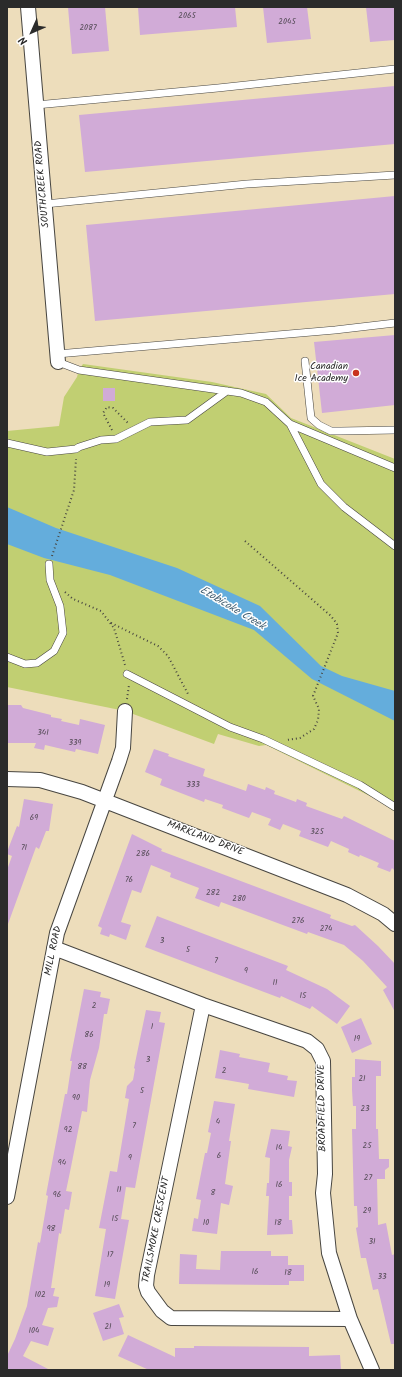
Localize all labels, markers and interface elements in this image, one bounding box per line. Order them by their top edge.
north arrow [12,12,52,52]
house number: 2065 [178,12,196,22]
house number: 2045 [278,18,296,28]
house number: 2087 [79,24,97,34]
text: N [15,32,32,49]
street label: SOUTHCREEK ROAD [33,140,53,228]
place label: Canadian Ice Academy [295,361,348,384]
marker: Canadian Ice Academy [351,368,361,378]
water label: Etobicoke Creek [197,584,267,634]
house number: 341 [37,729,49,739]
house number: 339 [68,739,82,749]
house number: 333 [186,781,200,791]
house number: 69 [30,814,38,824]
street label: MARKLAND DRIVE [165,819,245,859]
house number: 325 [310,828,324,838]
house number: 71 [21,844,27,854]
house number: 286 [136,850,150,860]
house number: 76 [125,876,133,886]
house number: 282 [206,889,220,899]
house number: 280 [232,895,246,905]
house number: 276 [292,917,304,927]
street label: MILL ROAD [43,925,65,977]
house number: 274 [320,925,332,935]
house number: 3 [160,937,164,947]
house number: 5 [186,946,190,956]
house number: 7 [214,957,218,967]
house number: 9 [244,967,248,977]
house number: 11 [272,979,278,989]
house number: 15 [300,992,306,1002]
house number: 2 [92,1002,96,1012]
house number: 1 [151,1023,153,1033]
house number: 86 [84,1031,94,1041]
house number: 19 [354,1035,360,1045]
house number: 3 [146,1056,150,1066]
house number: 88 [77,1063,87,1073]
street label: BROADFIELD DRIVE [316,1064,330,1152]
house number: 2 [222,1067,226,1077]
house number: 21 [358,1075,366,1085]
house number: 5 [140,1087,144,1097]
house number: 90 [72,1094,80,1104]
house number: 23 [360,1105,370,1115]
house number: 4 [216,1118,220,1128]
house number: 7 [132,1122,136,1132]
house number: 92 [64,1126,72,1136]
house number: 25 [363,1142,371,1152]
house number: 14 [276,1144,282,1154]
house number: 6 [217,1152,221,1162]
house number: 9 [128,1154,132,1164]
house number: 94 [58,1159,66,1169]
house number: 27 [364,1174,372,1184]
street label: TRAILSMOKE CRESCENT [141,1176,173,1284]
house number: 16 [276,1181,282,1191]
house number: 11 [116,1186,122,1196]
house number: 8 [211,1189,215,1199]
house number: 96 [53,1191,61,1201]
house number: 29 [363,1207,371,1217]
house number: 15 [112,1215,118,1225]
house number: 10 [203,1219,209,1229]
house number: 18 [274,1219,282,1229]
house number: 98 [47,1225,55,1235]
house number: 31 [368,1238,376,1248]
house number: 17 [107,1251,113,1261]
house number: 16 [252,1268,258,1278]
house number: 18 [284,1269,292,1279]
house number: 33 [377,1273,387,1283]
house number: 19 [104,1281,110,1291]
house number: 102 [34,1291,46,1301]
house number: 21 [104,1323,112,1333]
house number: 104 [29,1327,39,1337]

